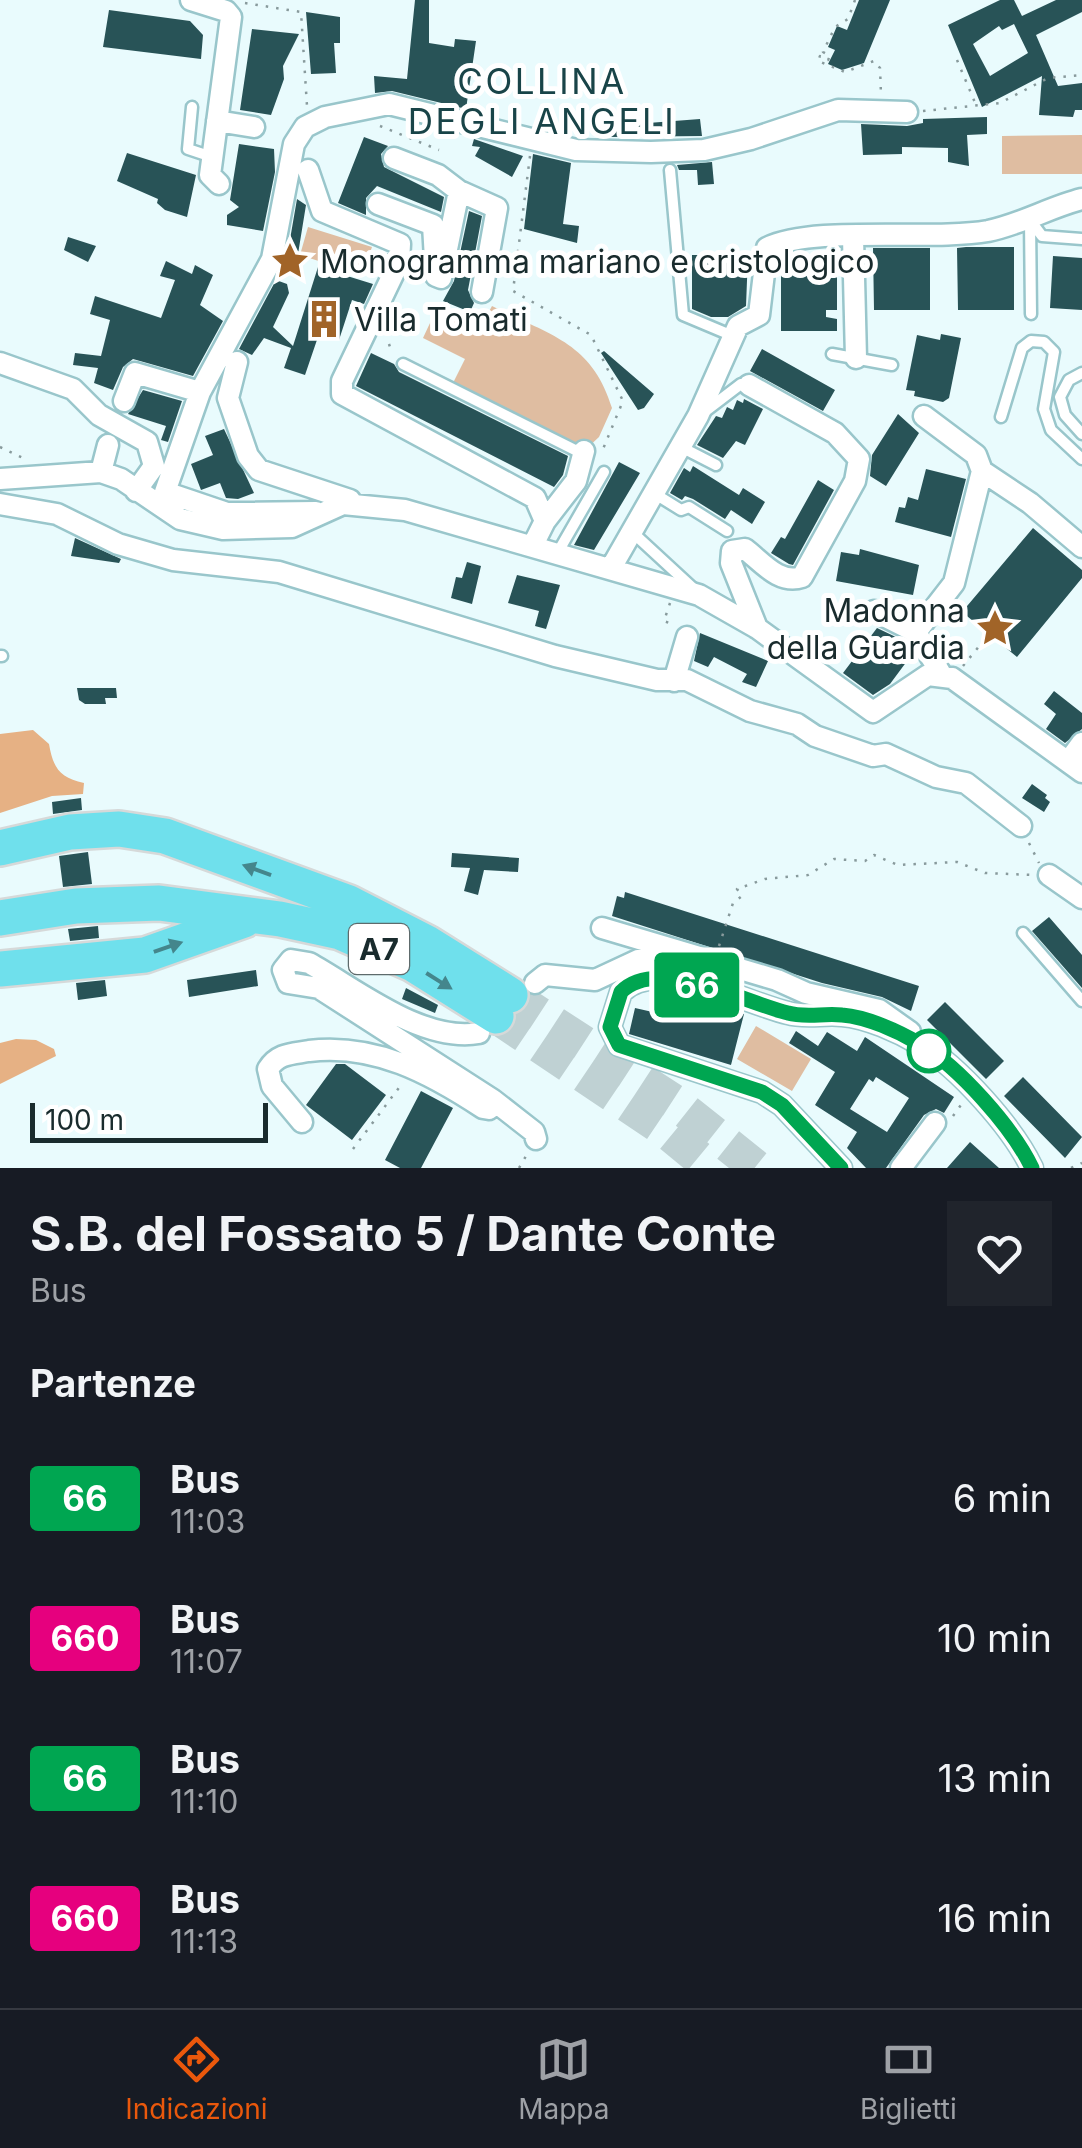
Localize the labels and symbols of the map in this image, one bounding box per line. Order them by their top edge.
district label: COLLINA DEGLI ANGELI [408,60,676,142]
place icon: Monogramma mariano e cristologico [269,240,311,282]
place label: Monogramma mariano e cristologico [320,242,874,281]
building icon: Villa Tomati [303,298,345,340]
place label: Villa Tomati [354,300,528,339]
place label: Madonna della Guardia [767,591,965,667]
place icon: Madonna della Guardia [974,607,1016,649]
one-way arrow [242,861,272,876]
road number: A7 [349,924,409,974]
one-way arrow [154,939,184,954]
line badge: 66 [652,952,742,1018]
one-way arrow [425,971,453,989]
unlabelled marker [908,1030,950,1072]
scale bar [30,1098,268,1142]

